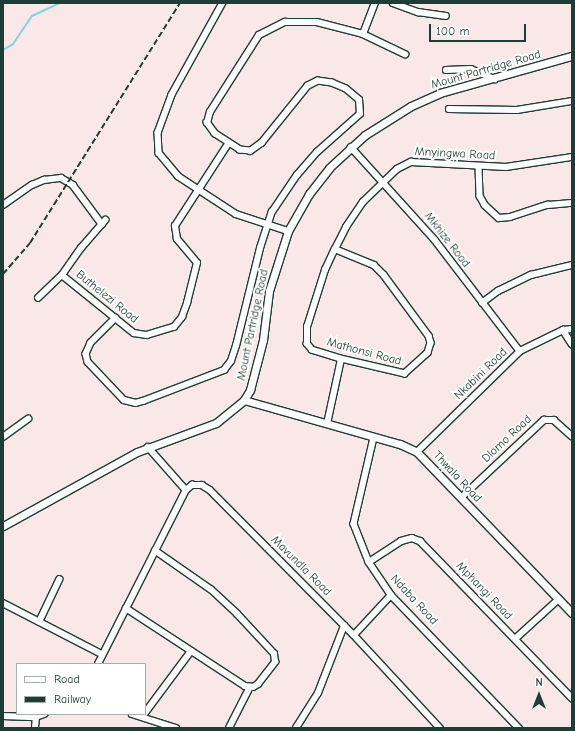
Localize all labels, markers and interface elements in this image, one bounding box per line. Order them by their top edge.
scale bar [431,16,528,42]
text: 100 m [436,24,469,38]
street label: Mount Partridge Road [430,47,542,93]
street label: Mnyingwa Road [414,145,496,163]
street label: Mkhize Road [421,210,473,270]
street label: Buthelezi Road [73,268,141,326]
street label: Mount Partridge Road [234,268,272,382]
street label: Mathonsi Road [325,335,403,369]
street label: Nkabini Road [452,345,510,403]
street label: Dlomo Road [479,412,535,466]
street label: Thwala Road [430,448,484,506]
street label: Mavundla Road [268,533,334,599]
street label: Mphangi Road [453,559,515,623]
street label: Ndaba Road [387,572,441,628]
legend [16,663,146,715]
text: Road [54,672,80,686]
north arrow [519,675,559,715]
text: N [535,676,543,689]
text: Railway [54,692,91,706]

